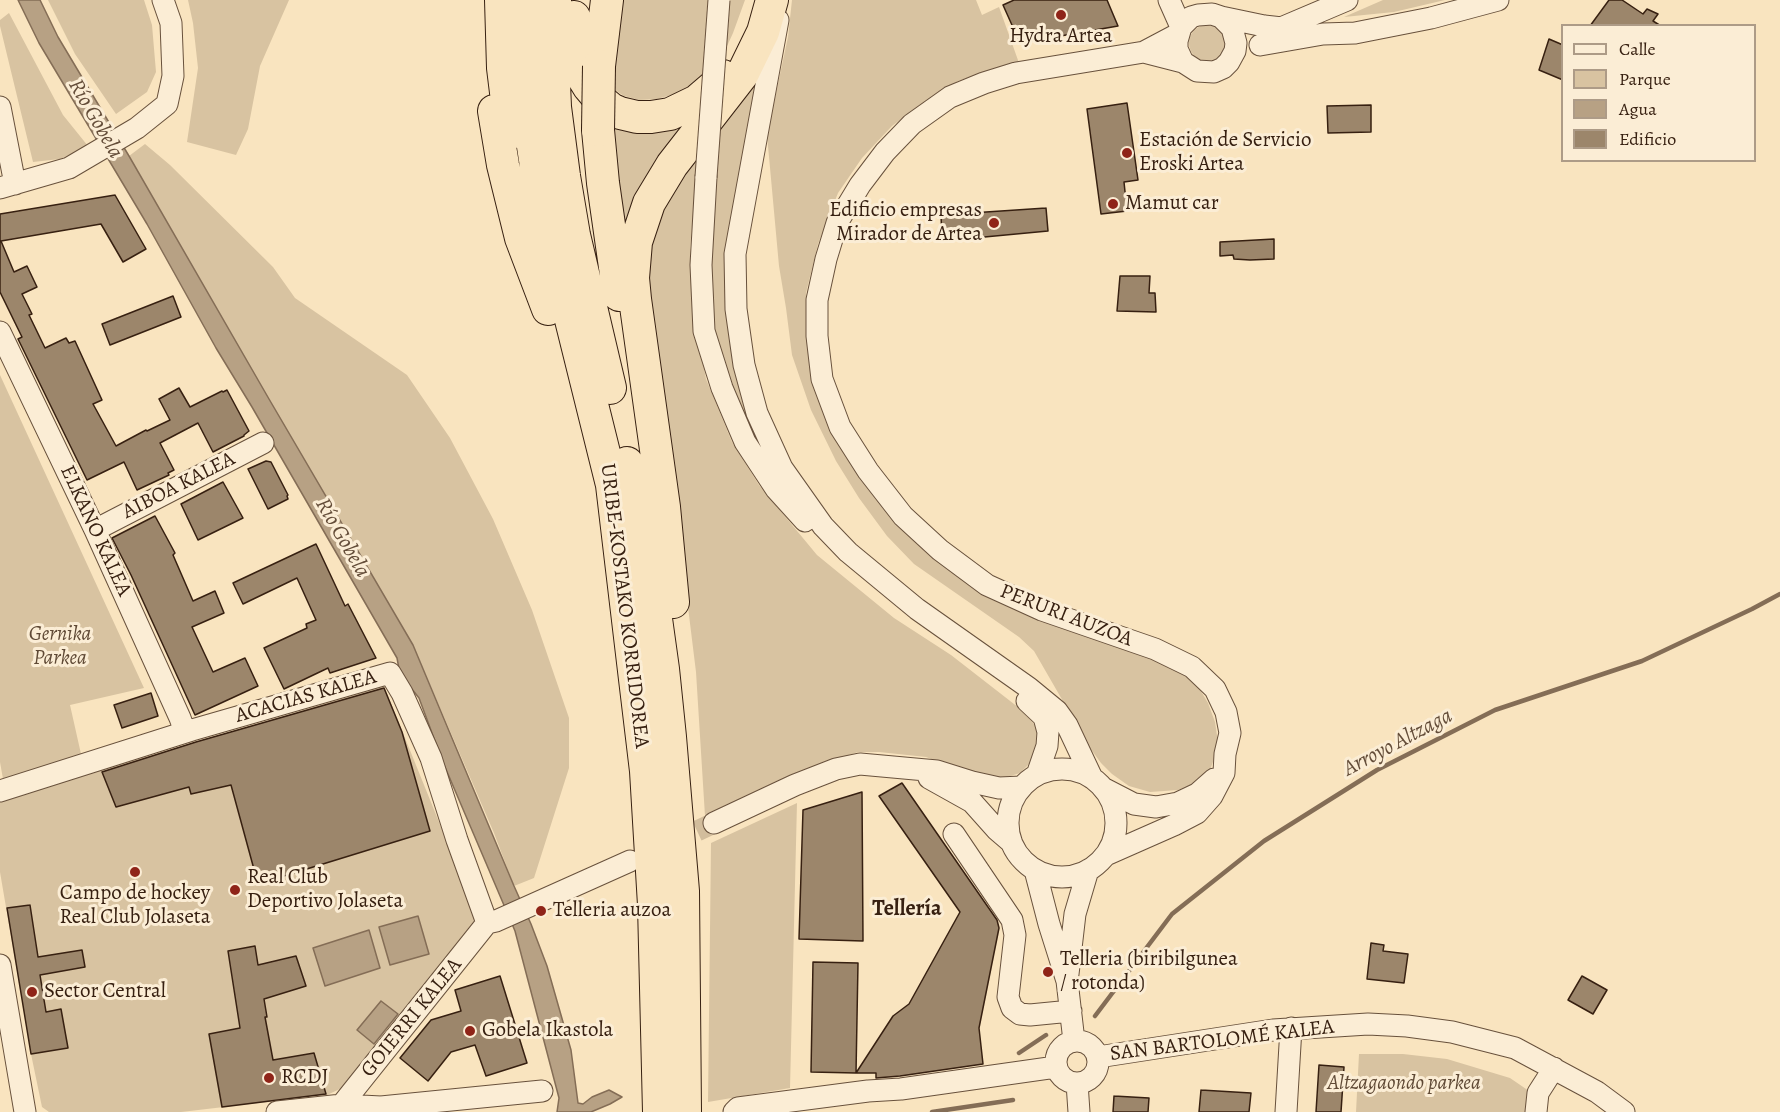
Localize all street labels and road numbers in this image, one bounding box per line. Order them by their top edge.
street label: AIBOA KALEA [118,447,240,525]
street label: ELKANO KALEA [54,462,136,600]
street label: URIBE-KOSTAKO KORRIDOREA [594,462,654,750]
street label: PERURI AUZOA [996,579,1136,653]
street label: ACACIAS KALEA [233,665,379,729]
street label: GOIERRI KALEA [356,953,468,1083]
street label: SAN BARTOLOMÉ KALEA [1109,1015,1335,1067]

